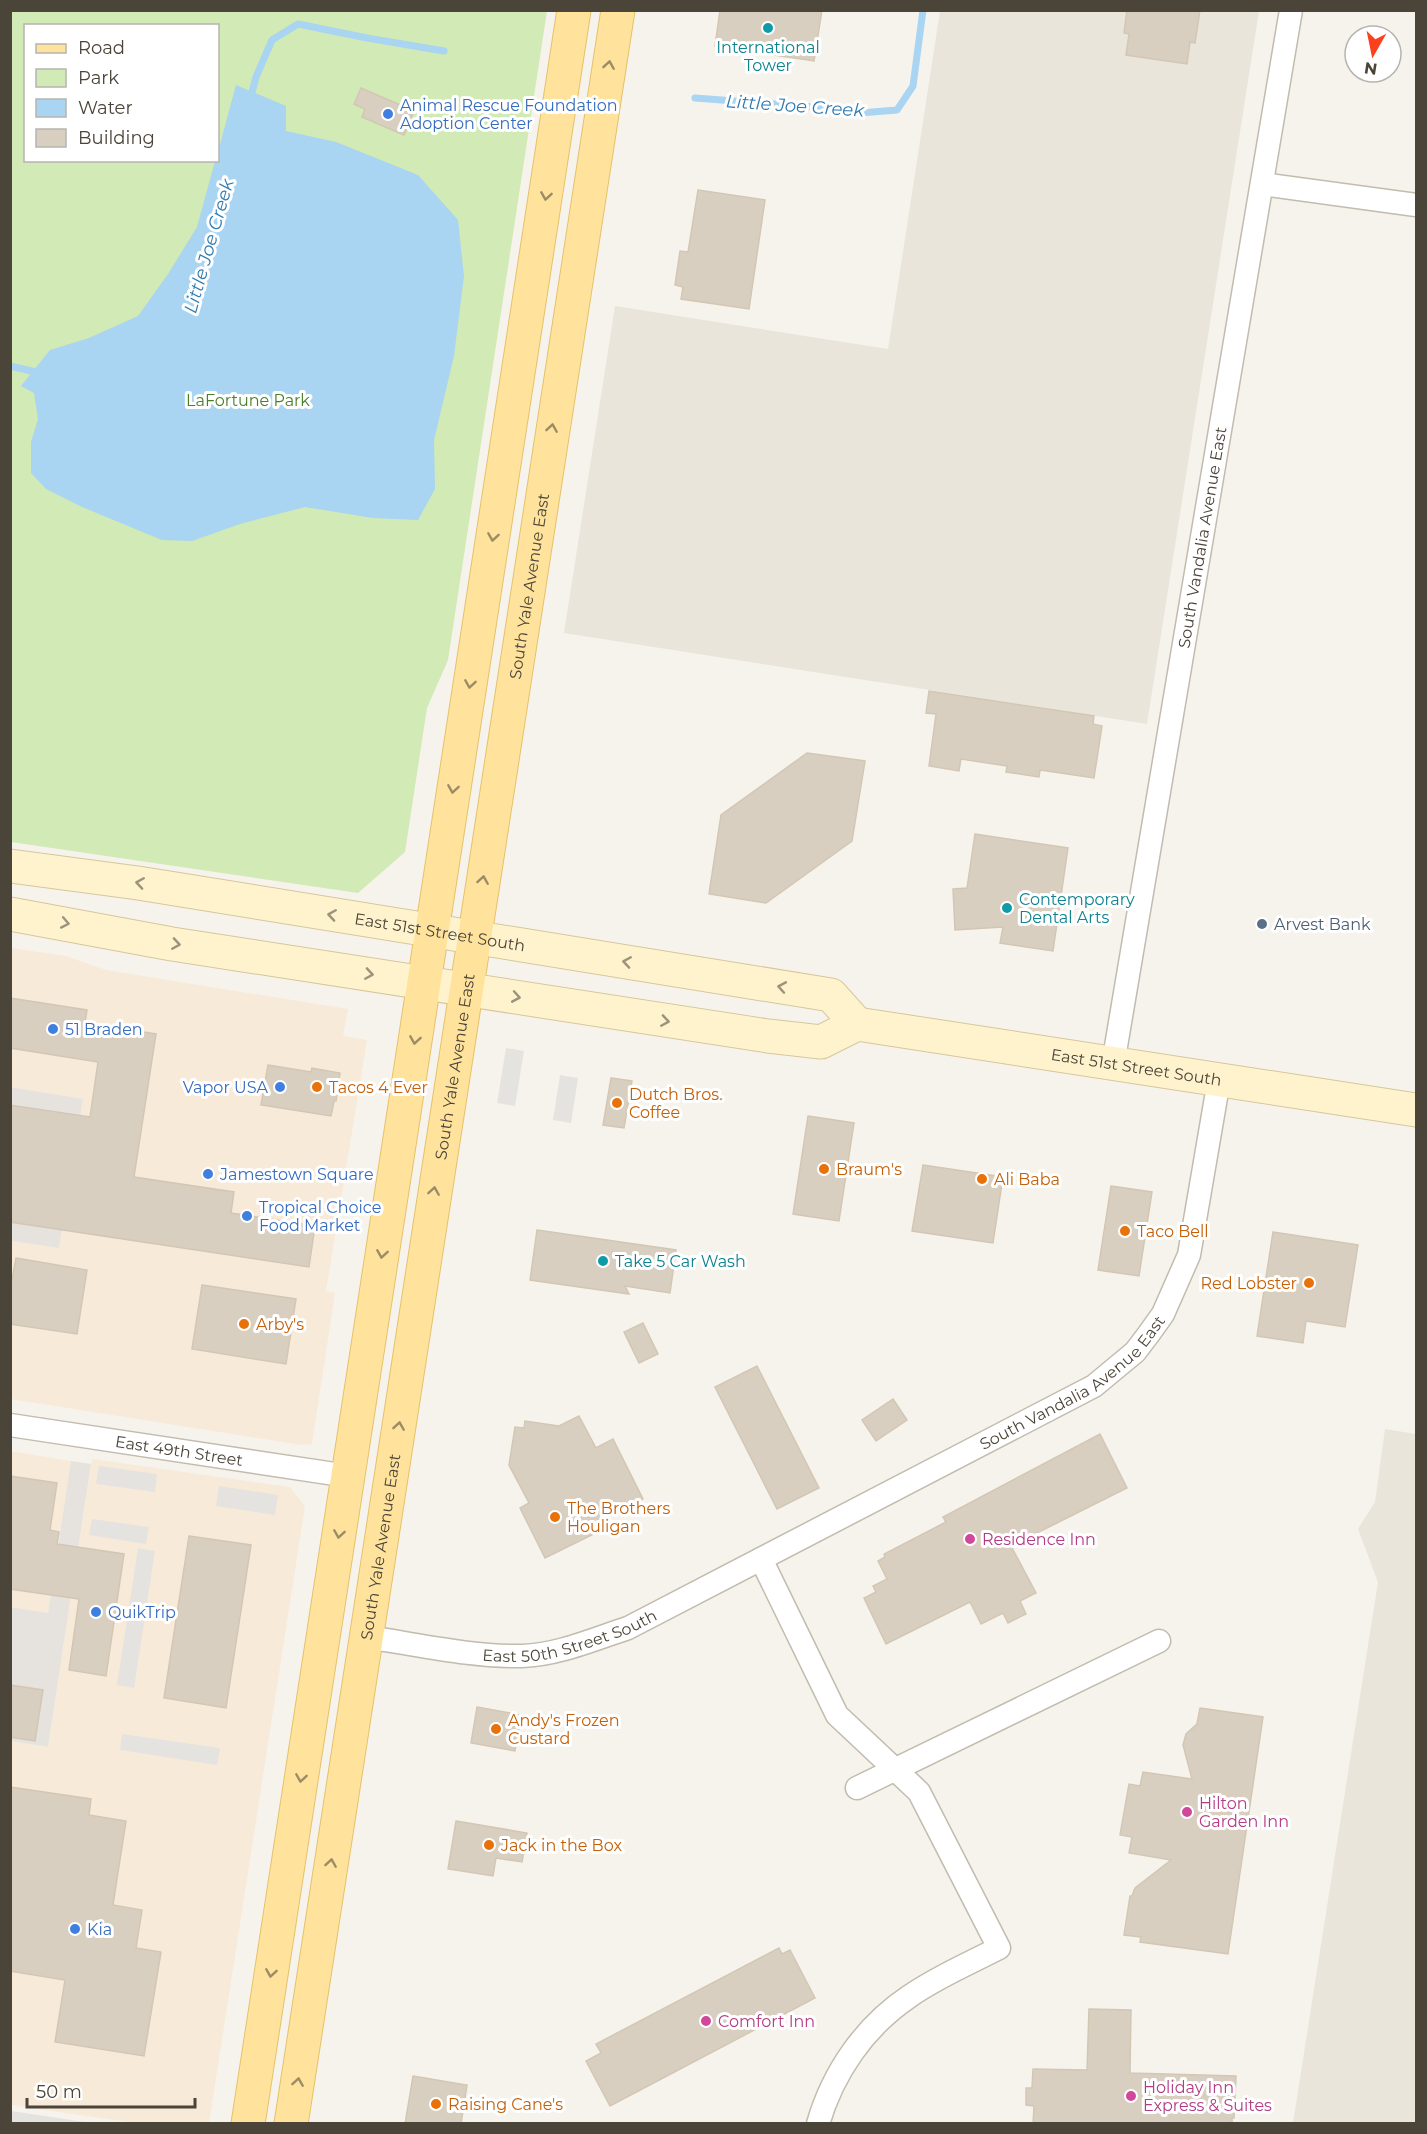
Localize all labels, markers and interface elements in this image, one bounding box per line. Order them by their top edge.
marker: International Tower [761,21,775,35]
legend [24,24,219,162]
north arrow [1343,24,1403,84]
text: Road [78,37,125,59]
place label: International Tower [716,38,820,75]
text: N [1363,58,1379,79]
one-way arrow [603,61,615,70]
text: Park [78,67,119,89]
water label: Little Joe Creek [725,90,866,122]
place label: Animal Rescue Foundation Adoption Center [400,96,618,133]
text: Water [78,97,133,119]
marker: Animal Rescue Foundation Adoption Center [381,107,395,121]
text: Building [78,127,155,149]
water label: Little Joe Creek [179,175,239,316]
one-way arrow [540,191,552,200]
park label: LaFortune Park [186,391,310,410]
one-way arrow [546,423,558,432]
street label: South Vandalia Avenue East [1174,425,1231,650]
street label: South Yale Avenue East [506,492,553,681]
one-way arrow [487,532,499,542]
one-way arrow [464,679,476,688]
one-way arrow [448,784,460,794]
one-way arrow [476,875,488,884]
one-way arrow [135,878,144,890]
place label: Contemporary Dental Arts [1019,890,1135,927]
marker: Contemporary Dental Arts [1000,901,1014,915]
one-way arrow [328,909,338,922]
street label: East 51st Street South [353,909,527,955]
place label: Arvest Bank [1274,915,1371,934]
one-way arrow [60,916,70,929]
marker: Arvest Bank [1255,917,1269,931]
one-way arrow [172,938,181,950]
one-way arrow [623,956,632,968]
one-way arrow [364,967,374,980]
street label: South Yale Avenue East [431,972,479,1161]
one-way arrow [778,981,788,994]
one-way arrow [511,990,521,1003]
one-way arrow [660,1015,670,1027]
place label: 51 Braden [65,1020,143,1039]
marker: 51 Braden [46,1022,60,1036]
one-way arrow [410,1036,422,1045]
street label: East 51st Street South [1050,1045,1223,1090]
place label: Vapor USA [183,1078,269,1097]
place label: Tacos 4 Ever [329,1078,428,1097]
marker: Vapor USA [273,1080,287,1094]
marker: Tacos 4 Ever [310,1080,324,1094]
place label: Dutch Bros. Coffee [629,1085,723,1122]
marker: Dutch Bros. Coffee [610,1096,624,1110]
place label: Braum's [836,1160,902,1179]
marker: Braum's [817,1162,831,1176]
place label: Jamestown Square [219,1165,374,1184]
marker: Jamestown Square [201,1167,215,1181]
place label: Ali Baba [994,1170,1060,1189]
marker: Ali Baba [975,1172,989,1186]
one-way arrow [428,1186,440,1196]
place label: Tropical Choice Food Market [259,1198,381,1235]
marker: Tropical Choice Food Market [240,1209,254,1223]
place label: Taco Bell [1137,1222,1209,1241]
marker: Taco Bell [1118,1224,1132,1238]
one-way arrow [376,1248,389,1258]
place label: Take 5 Car Wash [615,1252,746,1271]
marker: Take 5 Car Wash [596,1254,610,1268]
place label: Red Lobster [1200,1274,1297,1293]
marker: Red Lobster [1302,1276,1316,1290]
street label: South Vandalia Avenue East [977,1311,1169,1454]
place label: Arby's [256,1315,304,1334]
marker: Arby's [237,1317,251,1331]
one-way arrow [392,1421,404,1430]
street label: East 49th Street [114,1432,245,1470]
street label: South Yale Avenue East [357,1452,405,1641]
place label: The Brothers Houligan [567,1499,671,1536]
marker: The Brothers Houligan [548,1510,562,1524]
one-way arrow [333,1528,346,1538]
place label: Residence Inn [982,1530,1096,1549]
marker: Residence Inn [963,1532,977,1546]
place label: QuikTrip [108,1603,176,1622]
marker: QuikTrip [89,1605,103,1619]
street label: East 50th Street South [482,1606,660,1666]
place label: Andy's Frozen Custard [508,1711,620,1748]
marker: Andy's Frozen Custard [489,1722,503,1736]
one-way arrow [296,1773,308,1783]
place label: Hilton Garden Inn [1199,1794,1289,1831]
marker: Hilton Garden Inn [1180,1805,1194,1819]
place label: Jack in the Box [500,1836,622,1855]
marker: Jack in the Box [482,1838,496,1852]
one-way arrow [324,1859,337,1869]
place label: Kia [87,1920,112,1939]
marker: Kia [68,1922,82,1936]
one-way arrow [266,1968,278,1978]
place label: Comfort Inn [718,2012,815,2031]
marker: Comfort Inn [699,2014,713,2028]
scale bar [27,2071,195,2109]
one-way arrow [291,2077,303,2087]
place label: Holiday Inn Express & Suites [1143,2078,1272,2115]
text: 50 m [36,2081,82,2103]
marker: Holiday Inn Express & Suites [1124,2089,1138,2103]
place label: Raising Cane's [448,2095,563,2114]
marker: Raising Cane's [429,2097,443,2111]

